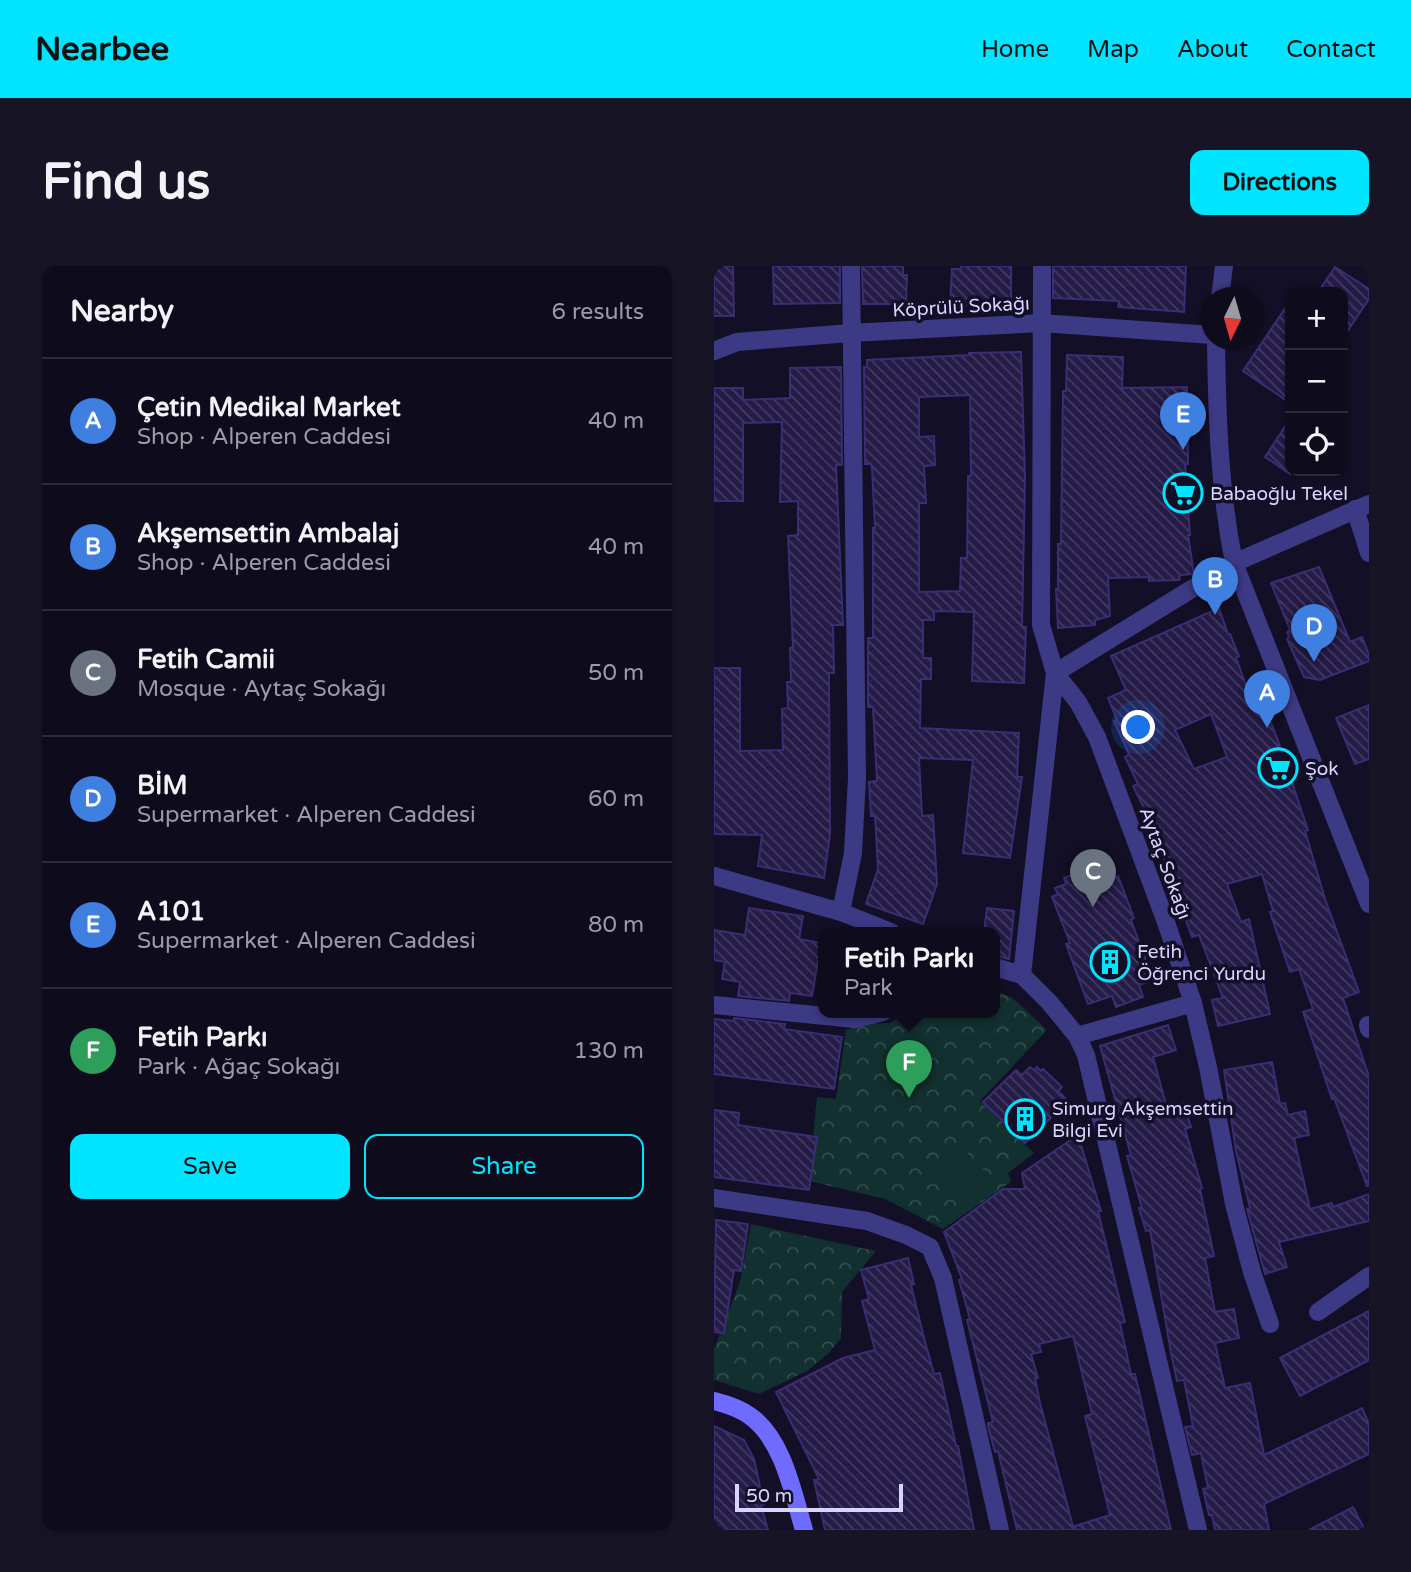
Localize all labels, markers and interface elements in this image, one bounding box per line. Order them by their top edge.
text: Nearbee [35,30,169,69]
text: Home [981,35,1049,64]
text: Map [1087,35,1139,64]
text: About [1177,35,1248,64]
text: Contact [1286,35,1376,64]
button: Directions [1190,150,1369,215]
text: Find us [42,153,210,212]
north arrow [1201,287,1264,350]
map controls [1285,287,1348,476]
button: + [1285,287,1348,350]
street label: Köprülü Sokağı [892,292,1030,322]
text: Nearby [70,293,174,330]
text: 6 results [551,298,644,326]
button: − [1285,350,1348,413]
text: Çetin Medikal Market [137,392,401,423]
pin: E [1160,392,1206,450]
text: A [84,407,102,435]
text: 40 m [588,407,644,435]
button: locate [1285,413,1348,476]
text: Shop · Alperen Caddesi [137,423,391,451]
supermarket icon: Babaoğlu Tekel [1162,472,1204,514]
place label: Babaoğlu Tekel [1210,483,1348,505]
text: Akşemsettin Ambalaj [137,518,399,549]
text: B [85,533,101,561]
text: 40 m [588,533,644,561]
text: Shop · Alperen Caddesi [137,549,391,577]
pin: B [1192,557,1238,615]
pin: D [1291,604,1337,662]
text: Fetih Camii [137,644,275,675]
text: C [85,659,101,687]
text: 50 m [588,659,644,687]
pin: A [1244,670,1290,728]
text: Mosque · Aytaç Sokağı [137,675,386,703]
your location [1121,710,1155,744]
supermarket icon: Şok [1257,747,1299,789]
place label: Şok [1305,758,1339,780]
text: BİM [137,770,188,801]
text: D [84,785,102,813]
text: 60 m [588,785,644,813]
text: Supermarket · Alperen Caddesi [137,801,476,829]
street label: Aytaç Sokağı [1135,804,1196,923]
pin: C [1070,849,1116,907]
text: A101 [137,896,205,927]
text: E [86,911,100,939]
text: 80 m [588,911,644,939]
text: Supermarket · Alperen Caddesi [137,927,476,955]
popup [818,927,1000,1018]
building icon: Fetih Öğrenci Yurdu [1089,941,1131,983]
place label: Fetih Öğrenci Yurdu [1137,941,1266,985]
text: Fetih Parkı [844,943,974,974]
text: Park [844,974,893,1002]
text: Fetih Parkı [137,1022,268,1053]
text: F [86,1037,100,1065]
text: 130 m [574,1037,644,1065]
pin: F [886,1040,932,1098]
text: Park · Ağaç Sokağı [137,1053,340,1081]
building icon: Simurg Akşemsettin Bilgi Evi [1004,1098,1046,1140]
place label: Simurg Akşemsettin Bilgi Evi [1052,1098,1233,1142]
button: Save [70,1134,350,1199]
button: Share [364,1134,644,1199]
scale bar [735,1481,903,1513]
text: 50 m [746,1485,792,1507]

